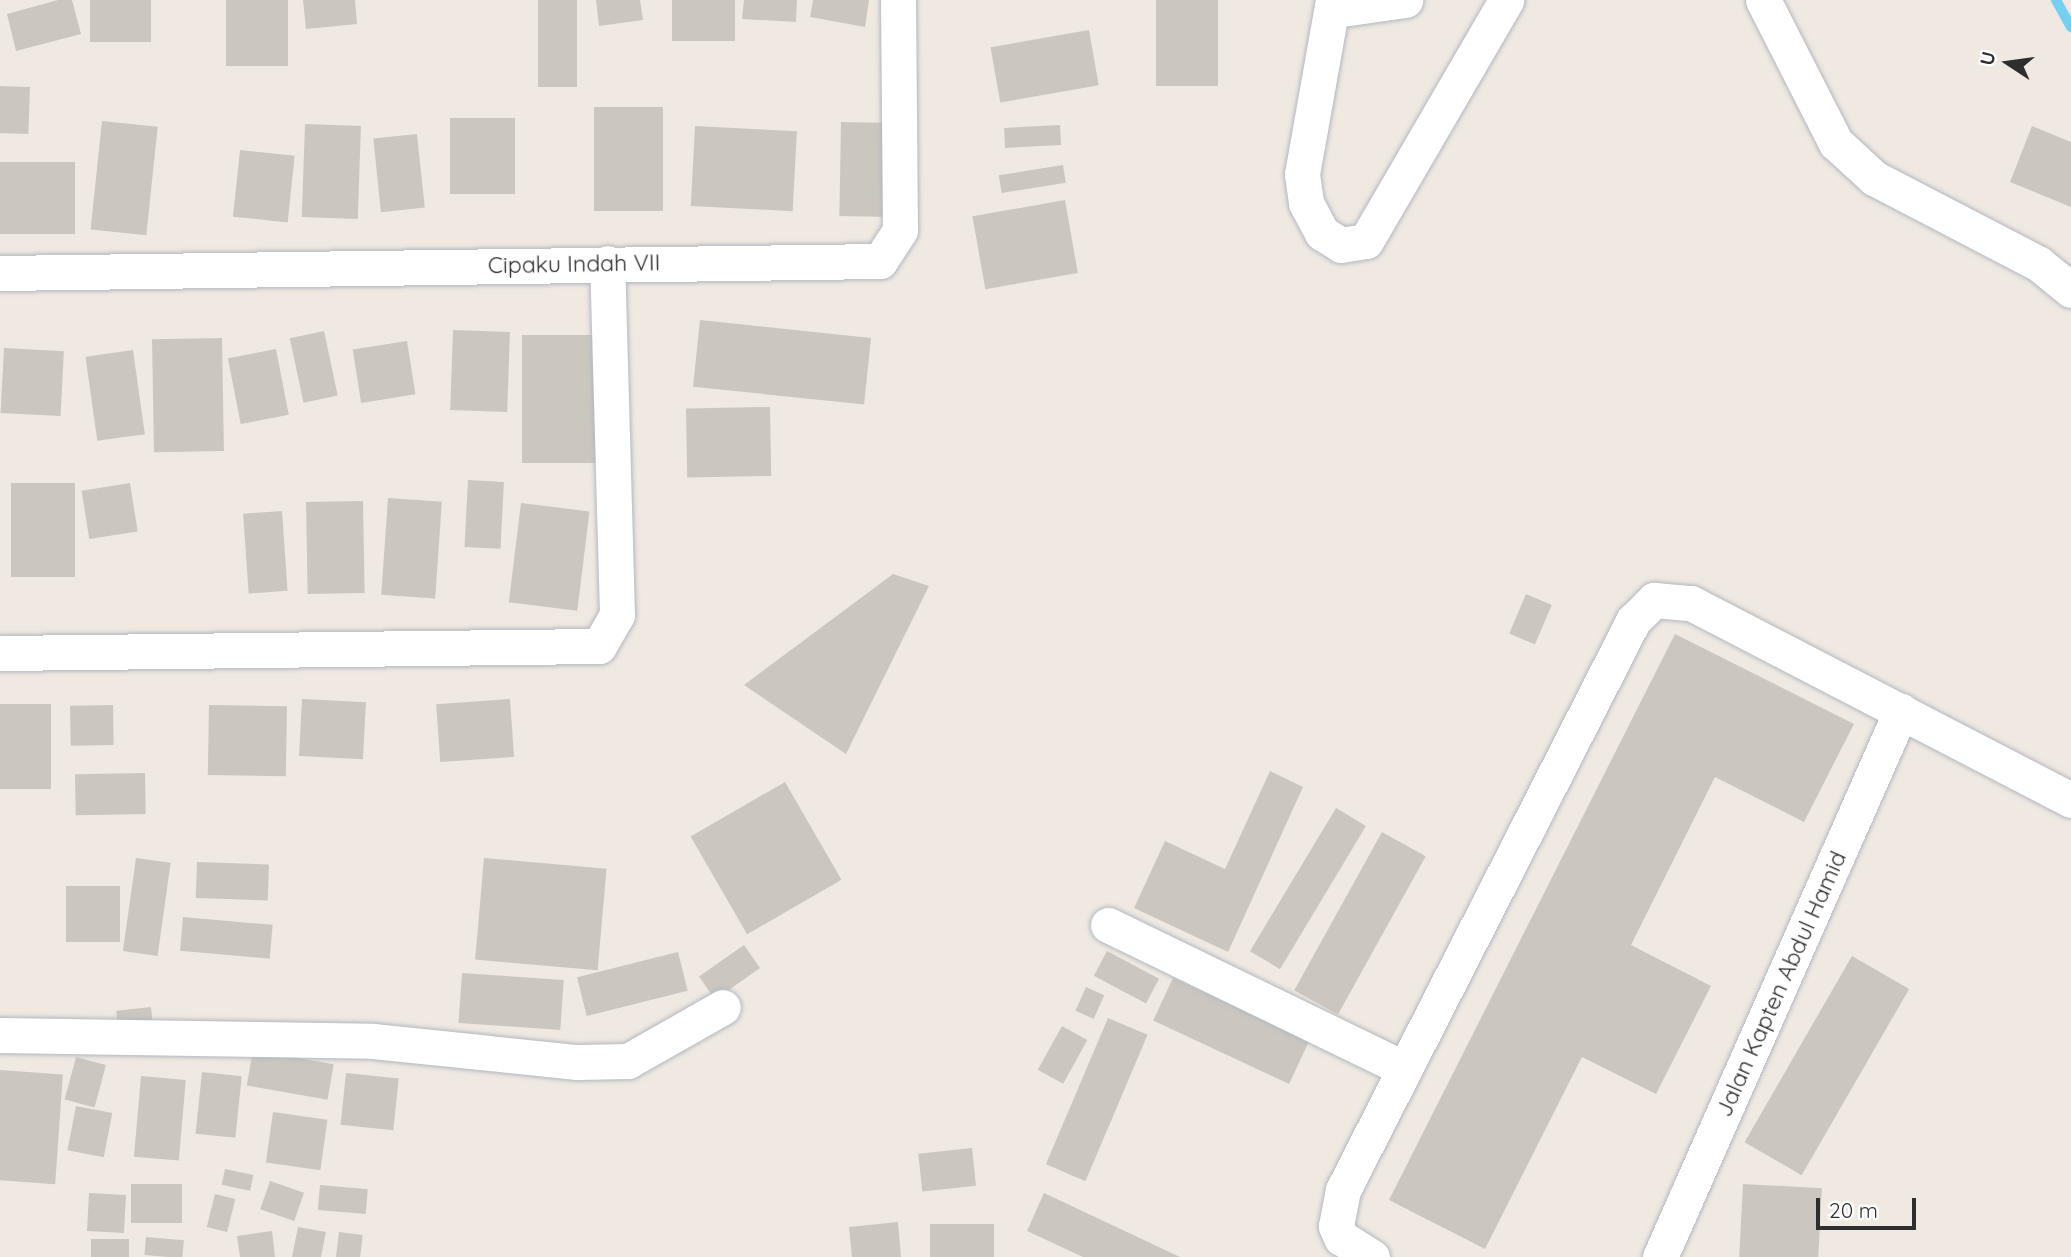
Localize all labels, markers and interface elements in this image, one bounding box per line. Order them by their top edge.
north arrow [1973,28,2043,98]
text: U [1974,49,2001,68]
street label: Cipaku Indah VII [488,249,660,279]
street label: Jalan Kapten Abdul Hamid [1710,847,1852,1121]
scale bar [1819,1184,1919,1228]
text: 20 m [1829,1197,1878,1223]

